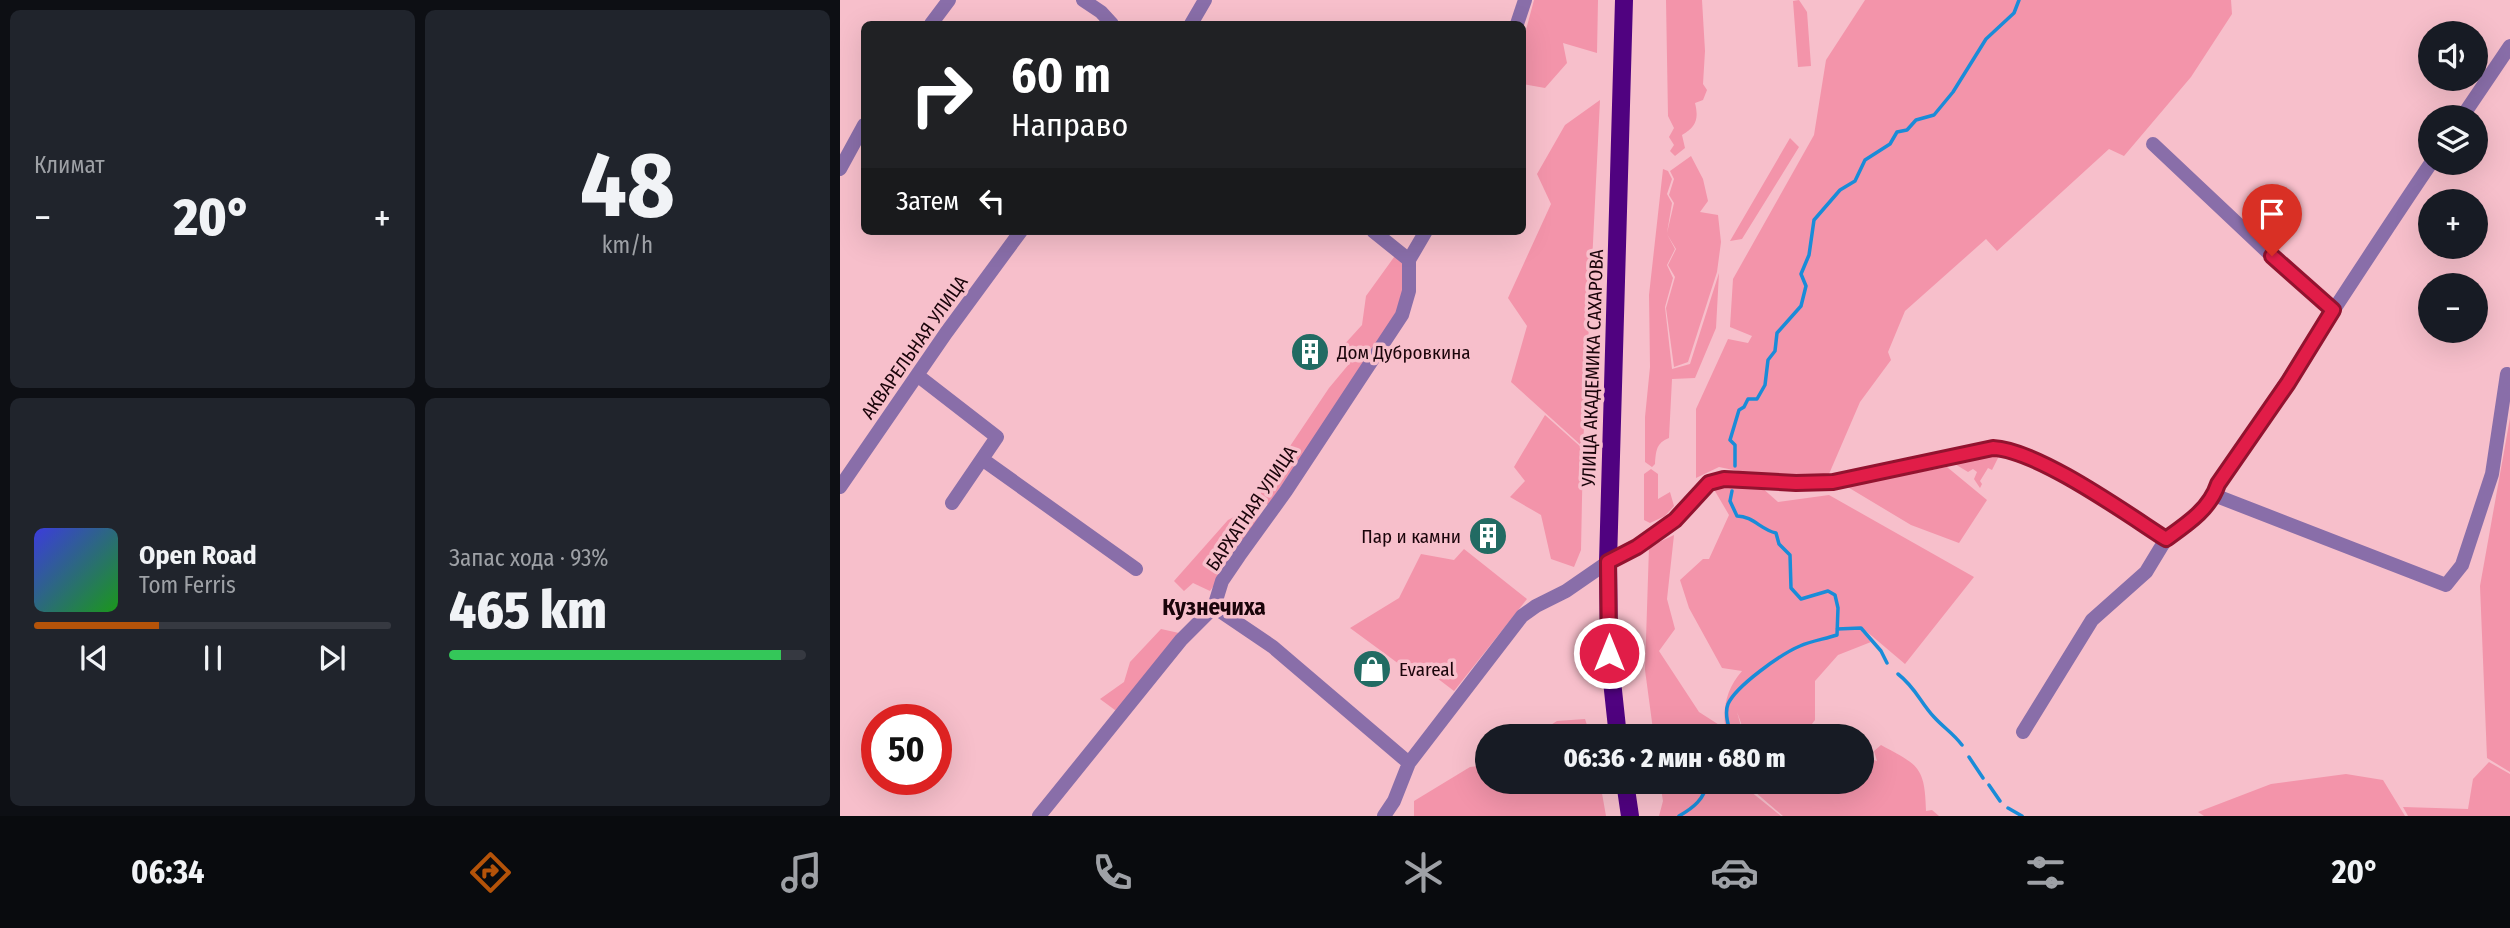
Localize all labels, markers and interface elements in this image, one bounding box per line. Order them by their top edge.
map controls [2418,21,2488,343]
button: sound [2418,21,2488,91]
text: 60 m [1011,46,1111,105]
icon: right [896,49,987,140]
button: layers [2418,105,2488,175]
text: Направо [1011,106,1128,144]
text: 48 [580,131,675,240]
text: Климат [34,151,105,179]
icon: left [973,182,1011,220]
pin [2242,184,2302,256]
text: 20° [174,186,251,249]
text: Затем [896,186,959,217]
button: + [2418,189,2488,259]
text: − [34,195,51,241]
text: + [374,195,391,241]
icon: arrive [2253,195,2291,233]
text: km/h [602,231,653,259]
street label: УЛИЦА АКАДЕМИКА САХАРОВА [1577,249,1608,488]
street label: АКВАРЕЛЬНАЯ УЛИЦА [856,271,973,423]
button: − [2418,273,2488,343]
building icon: Дом Дубровкина [1289,331,1331,373]
place label: Дом Дубровкина [1336,341,1471,364]
street label: БАРХАТНАЯ УЛИЦА [1201,442,1302,575]
building icon: Пар и камни [1467,515,1509,557]
place label: Пар и камни [1361,525,1461,548]
text: Open Road [139,540,257,571]
text: Запас хода · 93% [449,544,608,572]
text: Tom Ferris [139,571,236,599]
text: 465 km [449,579,607,642]
district label: Кузнечиха [1162,593,1266,621]
position arrow [1572,616,1646,690]
icon: previous [75,639,113,677]
icon: pause [194,639,232,677]
icon: next [313,639,351,677]
shop icon: Evareal [1351,648,1393,690]
place label: Evareal [1399,658,1454,681]
speed limit sign: 50 [861,704,952,795]
text: 06:36 · 2 мин · 680 m [1563,743,1786,774]
icon: directions [466,848,515,897]
icon: music [777,848,826,897]
icon: phone [1088,848,1137,897]
icon: climate [1399,848,1448,897]
icon: car [1710,848,1759,897]
icon: filters [2021,848,2070,897]
text: 06:34 [131,853,205,891]
text: 20° [2332,853,2379,891]

